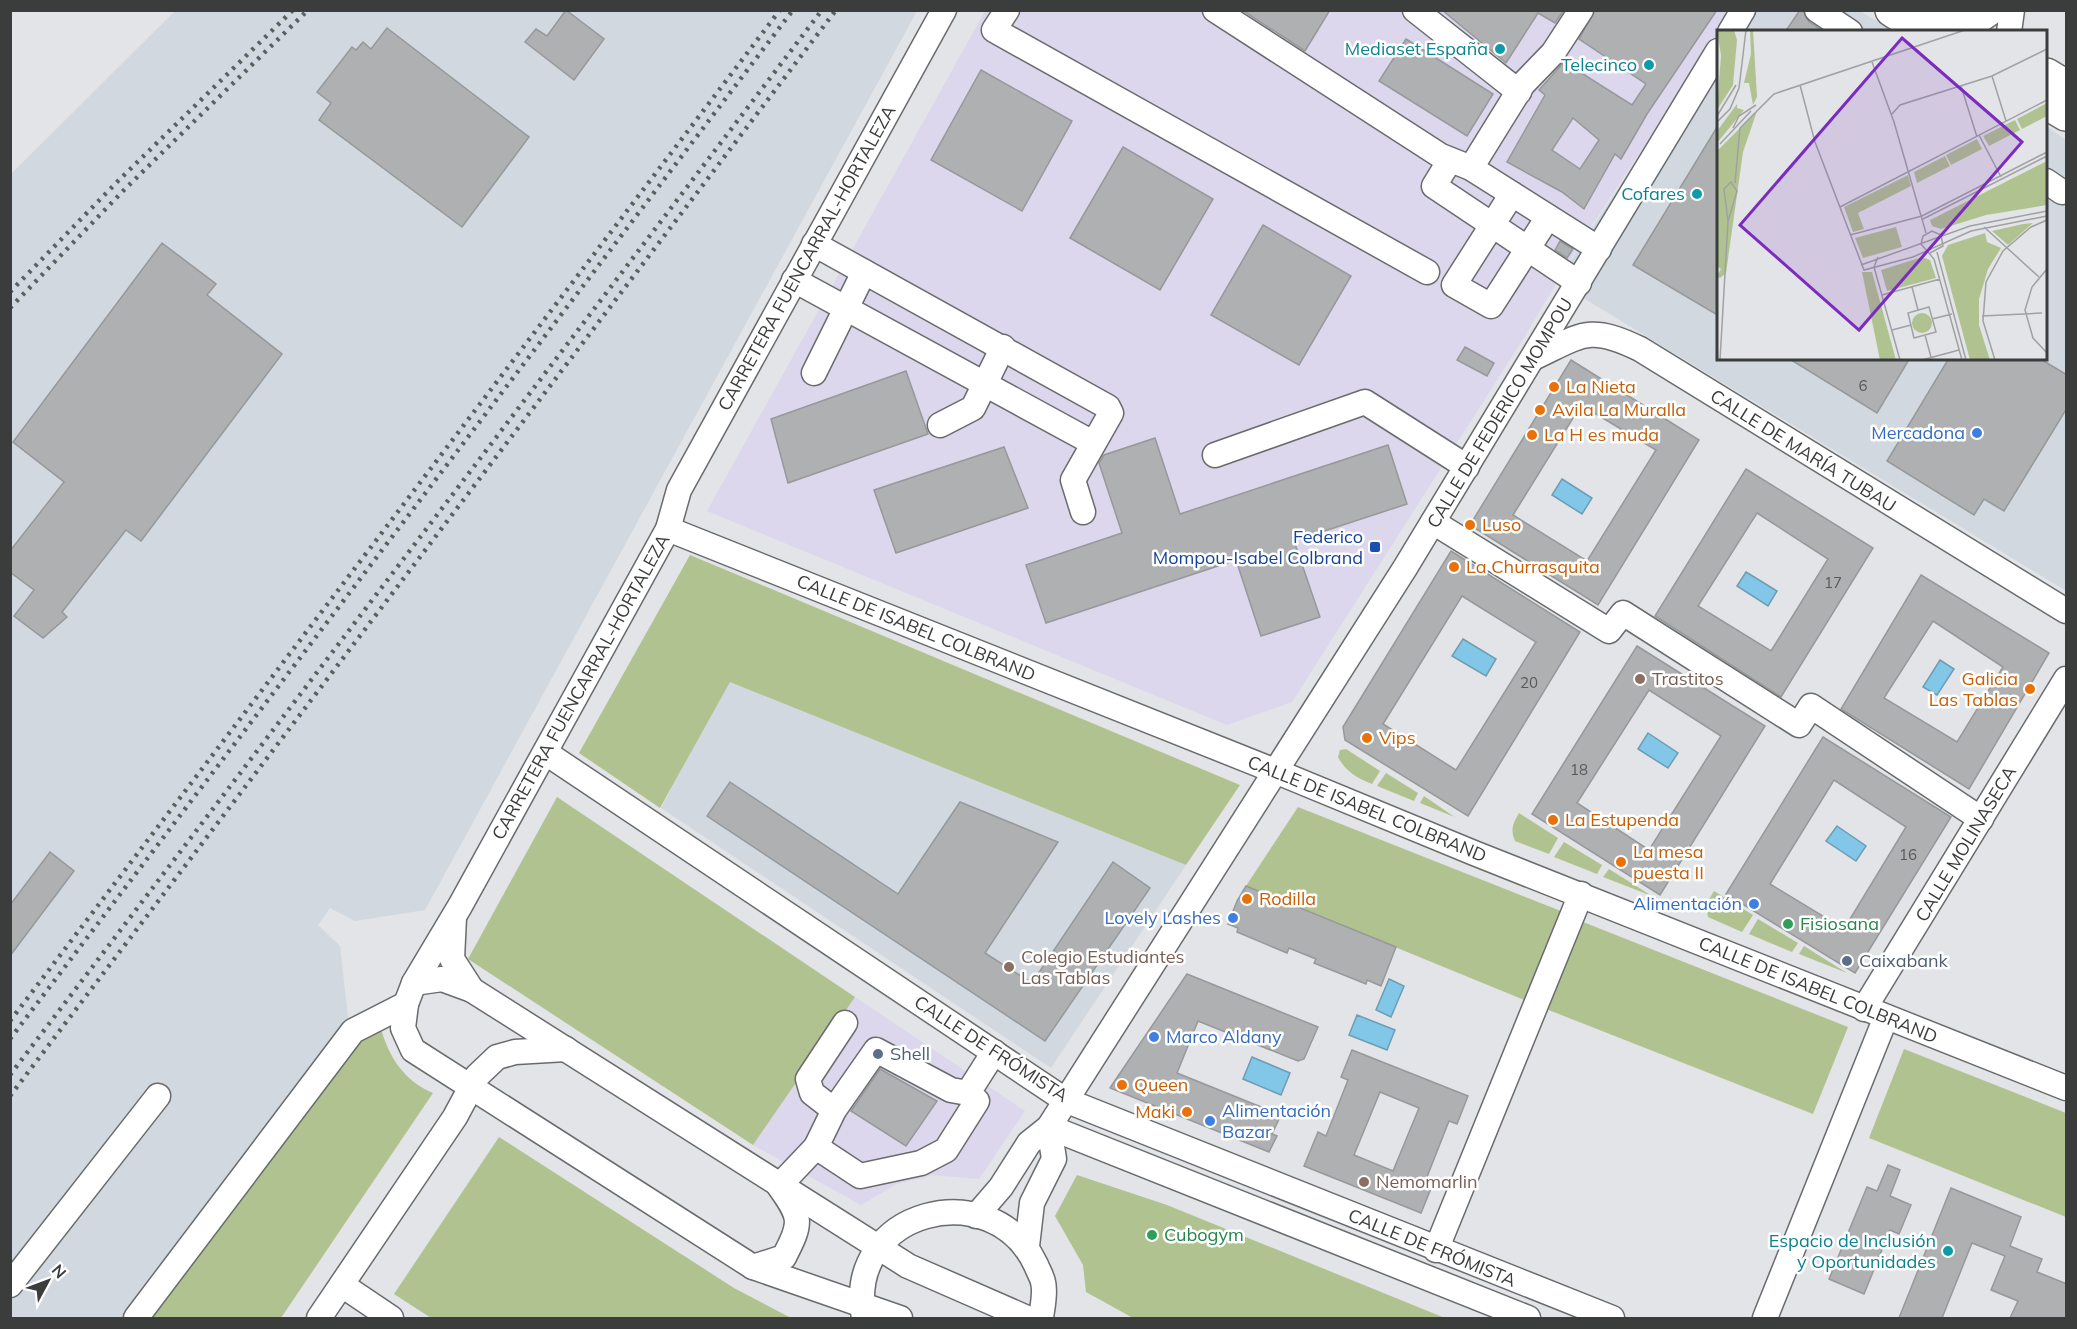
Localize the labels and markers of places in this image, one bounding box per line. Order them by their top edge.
place label: Mediaset España [1345,37,1488,60]
marker: Mediaset España [1493,42,1507,56]
place label: Telecinco [1561,53,1637,76]
marker: Telecinco [1642,58,1656,72]
place label: Cofares [1621,182,1685,205]
marker: Cofares [1690,187,1704,201]
place label: La Nieta [1566,375,1636,398]
marker: La Nieta [1547,380,1561,394]
place label: Avila La Muralla [1552,398,1686,421]
marker: Avila La Muralla [1533,403,1547,417]
place label: Mercadona [1871,421,1965,444]
place label: La H es muda [1544,423,1659,446]
marker: Mercadona [1970,426,1984,440]
marker: La H es muda [1525,428,1539,442]
place label: Luso [1482,513,1521,536]
marker: Luso [1463,518,1477,532]
place label: Federico Mompou-Isabel Colbrand [1153,525,1363,569]
marker: Federico Mompou-Isabel Colbrand [1368,540,1382,554]
place label: La Churrasquita [1466,555,1600,578]
marker: La Churrasquita [1447,560,1461,574]
place label: Trastitos [1652,667,1724,690]
place label: Galicia Las Tablas [1929,667,2018,711]
marker: Trastitos [1633,672,1647,686]
marker: Galicia Las Tablas [2023,682,2037,696]
place label: Vips [1379,726,1416,749]
marker: Vips [1360,731,1374,745]
place label: La Estupenda [1565,808,1679,831]
marker: La Estupenda [1546,813,1560,827]
place label: La mesa puesta II [1633,840,1704,884]
marker: La mesa puesta II [1614,855,1628,869]
place label: Rodilla [1259,887,1316,910]
marker: Rodilla [1240,892,1254,906]
place label: Alimentación [1633,892,1742,915]
marker: Alimentación [1747,897,1761,911]
place label: Lovely Lashes [1105,906,1221,929]
marker: Lovely Lashes [1226,911,1240,925]
place label: Fisiosana [1800,912,1879,935]
marker: Fisiosana [1781,917,1795,931]
place label: Colegio Estudiantes Las Tablas [1021,945,1185,989]
place label: Caixabank [1859,949,1949,972]
marker: Caixabank [1840,954,1854,968]
marker: Colegio Estudiantes Las Tablas [1002,960,1016,974]
place label: Marco Aldany [1166,1025,1282,1048]
marker: Marco Aldany [1147,1030,1161,1044]
place label: Shell [890,1042,930,1065]
marker: Shell [871,1047,885,1061]
place label: Queen [1134,1073,1188,1096]
marker: Queen [1115,1078,1129,1092]
place label: Alimentación Bazar [1222,1099,1331,1143]
place label: Maki [1135,1100,1175,1123]
marker: Maki [1180,1105,1194,1119]
marker: Alimentación Bazar [1203,1114,1217,1128]
place label: Nemomarlin [1376,1170,1478,1193]
marker: Nemomarlin [1357,1175,1371,1189]
place label: Cubogym [1164,1223,1244,1246]
marker: Cubogym [1145,1228,1159,1242]
place label: Espacio de Inclusión y Oportunidades [1769,1229,1936,1273]
marker: Espacio de Inclusión y Oportunidades [1941,1244,1955,1258]

